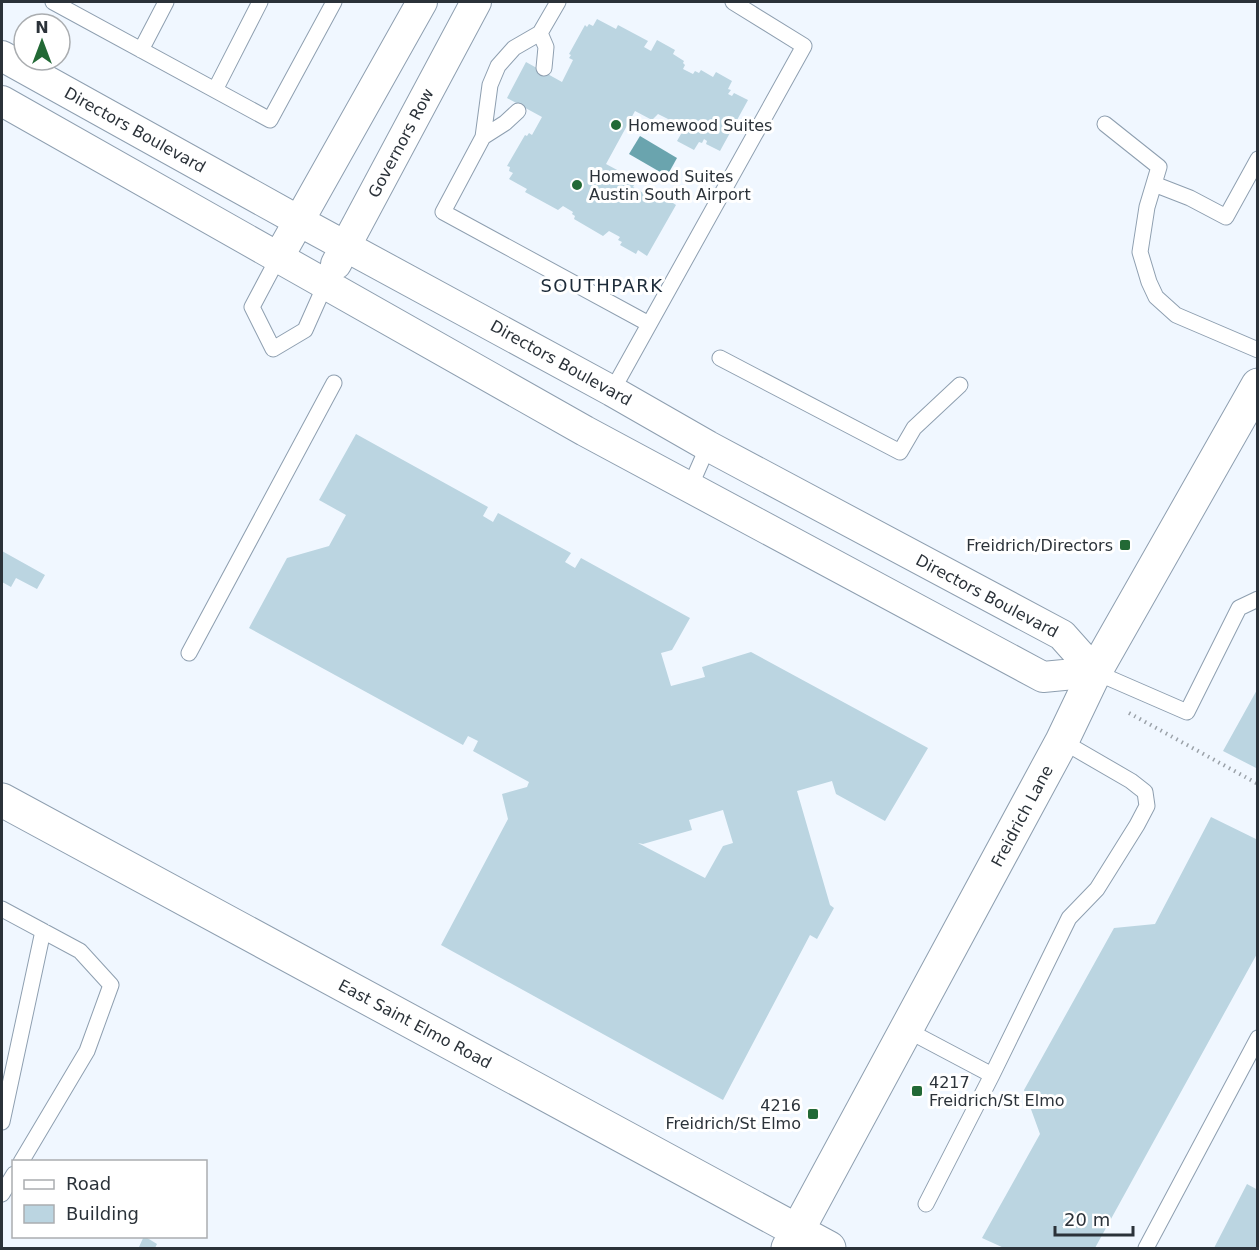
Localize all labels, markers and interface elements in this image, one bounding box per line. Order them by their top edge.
north arrow [12,12,72,72]
text: N [35,18,49,37]
street label: Directors Boulevard [61,83,209,177]
street label: Governors Row [364,85,438,201]
place label: Homewood Suites [628,116,772,135]
marker: Homewood Suites [609,118,623,132]
place label: Homewood Suites Austin South Airport [589,167,751,204]
marker: Homewood Suites Austin South Airport [570,178,584,192]
district label: SOUTHPARK [540,275,664,296]
street label: Directors Boulevard [487,316,635,410]
place label: Freidrich/Directors [966,536,1113,555]
marker: Freidrich/Directors [1118,538,1132,552]
street label: Directors Boulevard [913,550,1061,642]
street label: Freidrich Lane [987,762,1057,870]
street label: East Saint Elmo Road [335,976,495,1072]
place label: 4217 Freidrich/St Elmo [929,1073,1065,1110]
marker: 4217 Freidrich/St Elmo [910,1084,924,1098]
place label: 4216 Freidrich/St Elmo [665,1096,801,1133]
marker: 4216 Freidrich/St Elmo [806,1107,820,1121]
legend [12,1160,207,1238]
text: Road [66,1173,111,1194]
scale bar [1055,1199,1133,1237]
text: Building [66,1203,139,1224]
text: 20 m [1064,1209,1110,1230]

